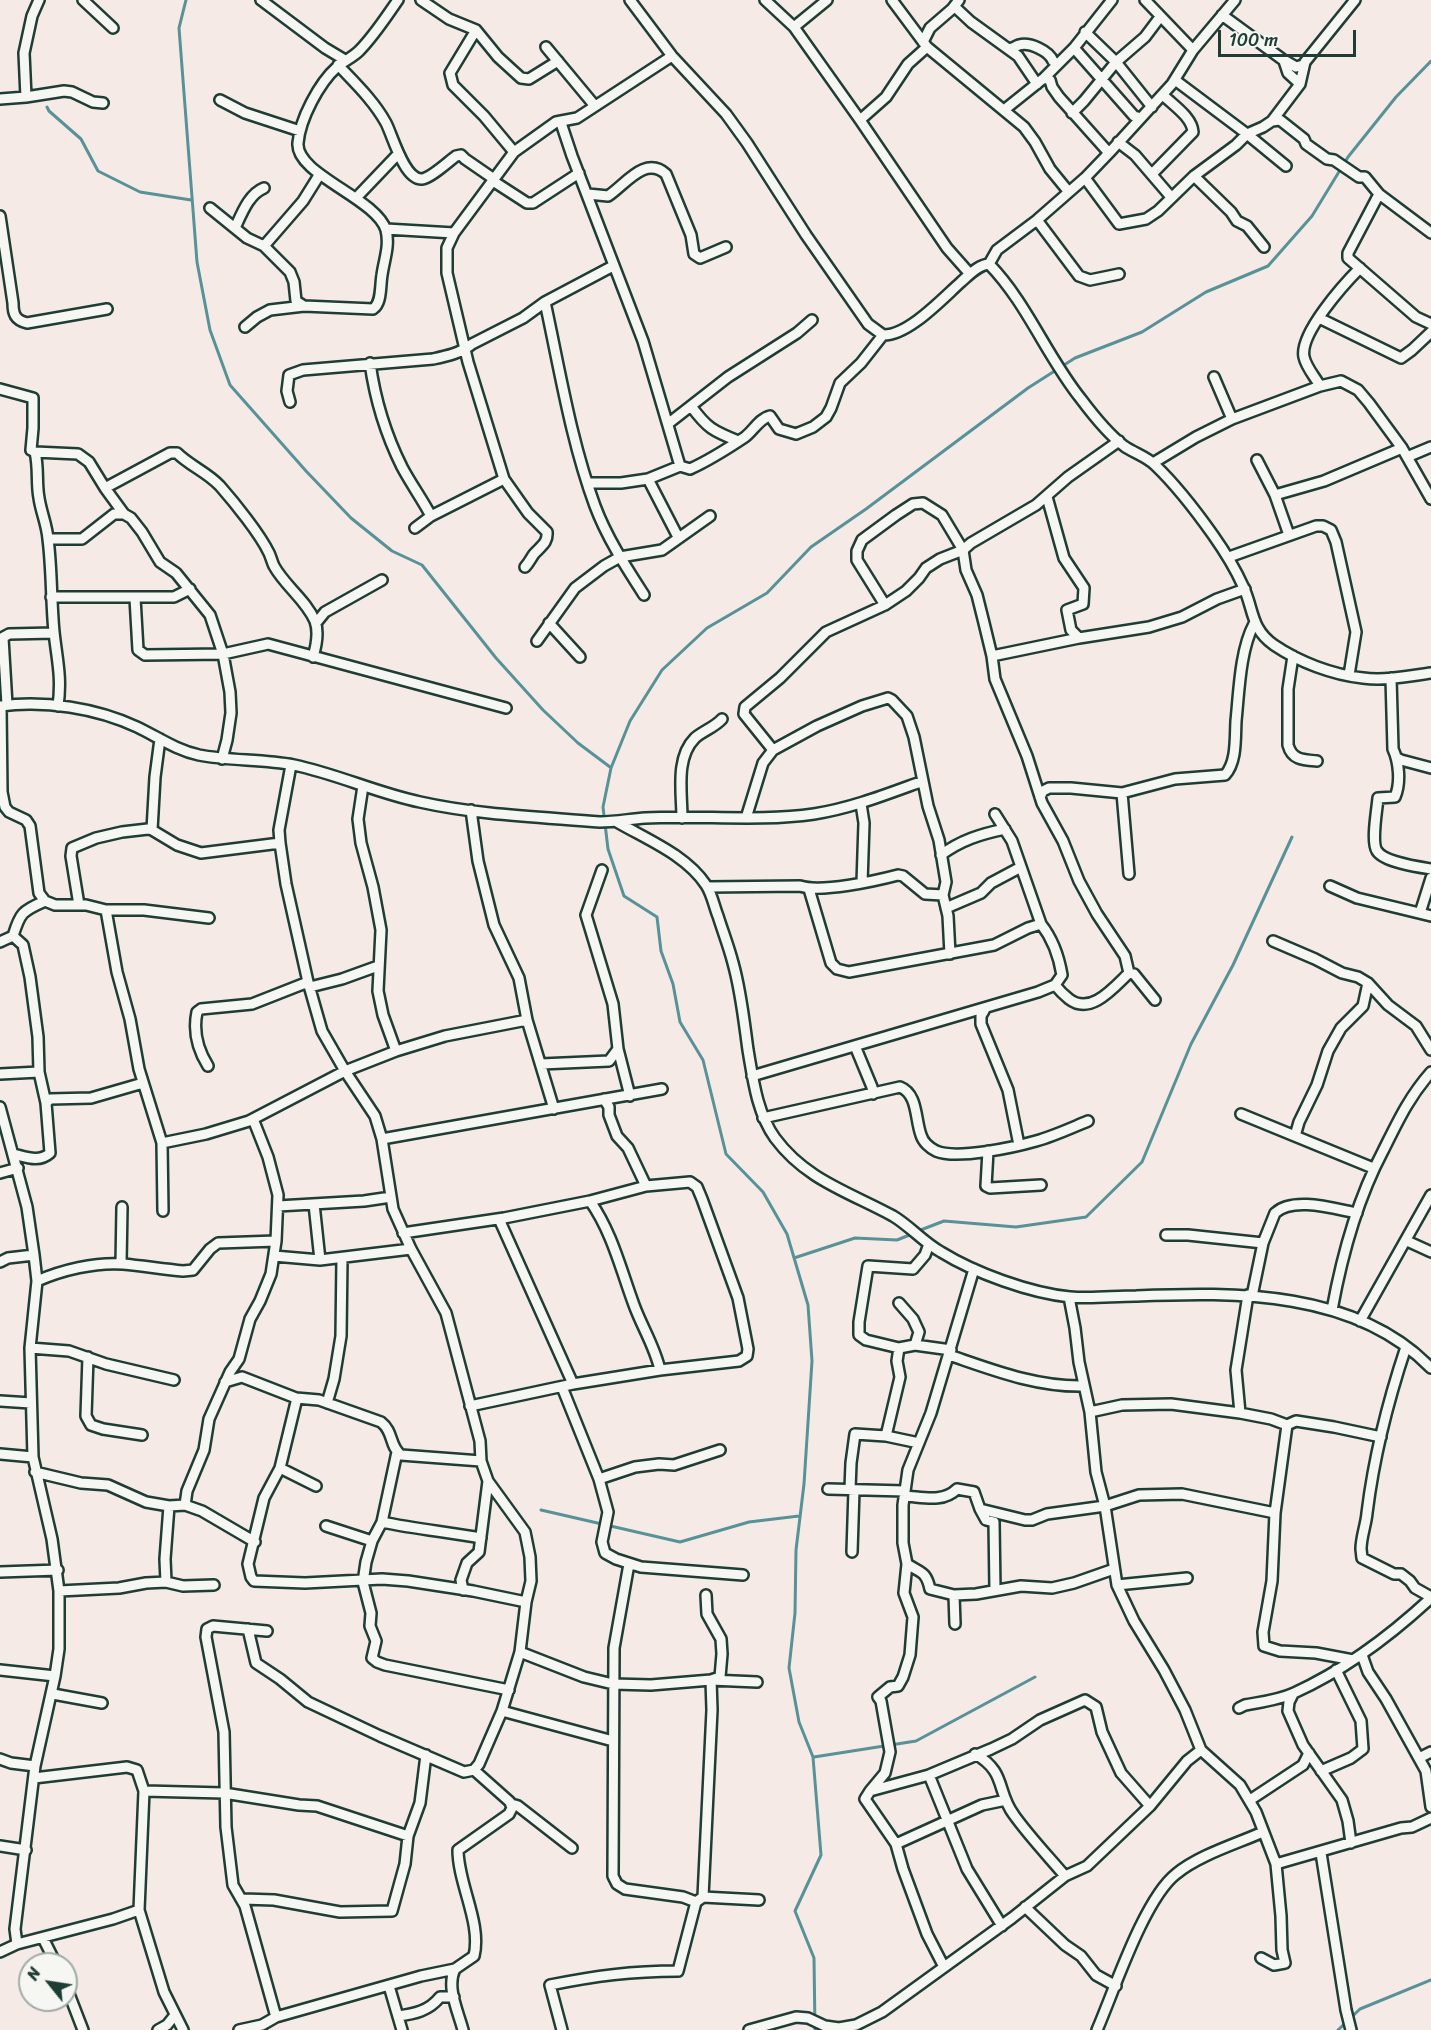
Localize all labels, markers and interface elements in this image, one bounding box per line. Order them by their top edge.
scale bar [1221,18,1359,56]
text: 100 m [1229,24,1278,56]
north arrow [18,1952,78,2012]
text: N [18,1962,49,1986]

